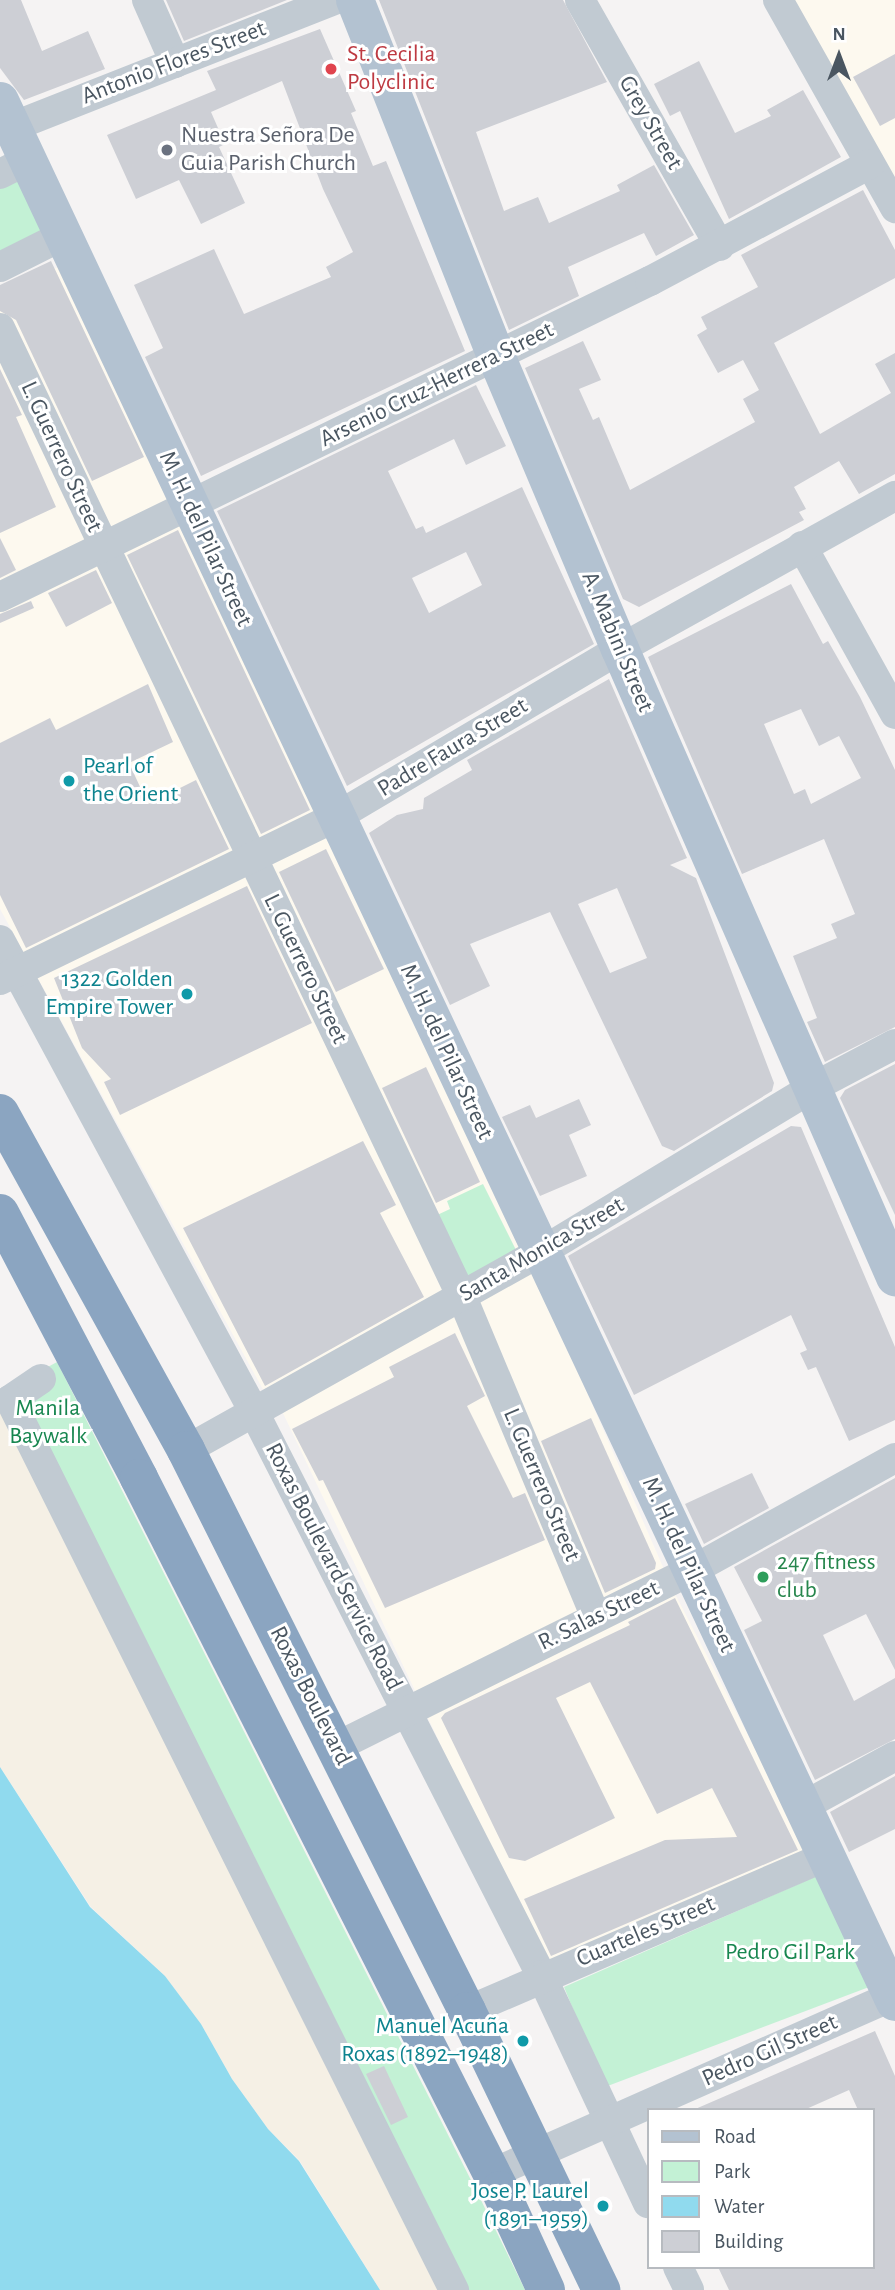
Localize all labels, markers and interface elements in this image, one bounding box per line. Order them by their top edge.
street label: Antonio Flores Street [78,15,270,111]
north arrow [804,21,874,91]
text: N [832,25,846,44]
place label: St. Cecilia Polyclinic [347,41,436,97]
marker: St. Cecilia Polyclinic [321,59,341,79]
street label: Grey Street [612,71,688,175]
place label: Nuestra Señora De Guia Parish Church [181,122,356,178]
marker: Nuestra Señora De Guia Parish Church [159,142,175,158]
street label: Arsenio Cruz-Herrera Street [315,316,559,454]
street label: L. Guerrero Street [13,377,109,537]
street label: M. H. del Pilar Street [152,447,258,631]
street label: A. Mabini Street [574,567,660,717]
street label: Padre Faura Street [373,692,533,804]
place label: Pearl of the Orient [83,753,178,809]
marker: Pearl of the Orient [61,773,77,789]
street label: L. Guerrero Street [256,889,354,1049]
street label: M. H. del Pilar Street [393,960,499,1144]
place label: 1322 Golden Empire Tower [45,966,173,1022]
marker: 1322 Golden Empire Tower [179,986,195,1002]
street label: Santa Monica Street [454,1191,630,1309]
park label: Manila Baywalk [9,1395,87,1451]
street label: L. Guerrero Street [496,1404,586,1566]
street label: Roxas Boulevard Service Road [258,1438,408,1696]
street label: M. H. del Pilar Street [635,1473,741,1657]
place label: 247 fitness club [777,1549,876,1605]
marker: 247 fitness club [755,1569,771,1585]
street label: R. Salas Street [534,1574,664,1658]
street label: Roxas Boulevard [263,1622,357,1770]
street label: Cuarteles Street [572,1890,720,1974]
park label: Pedro Gil Park [725,1939,855,1967]
street label: Pedro Gil Street [698,2008,842,2094]
place label: Manuel Acuña Roxas (1892–1948) [341,2013,509,2069]
marker: Manuel Acuña Roxas (1892–1948) [515,2033,531,2049]
legend [646,2108,874,2269]
text: Road [714,2126,756,2147]
text: Park [714,2161,750,2182]
place label: Jose P. Laurel (1891–1959) [471,2178,589,2234]
text: Water [714,2196,764,2217]
marker: Jose P. Laurel (1891–1959) [595,2198,611,2214]
text: Building [714,2231,783,2252]

